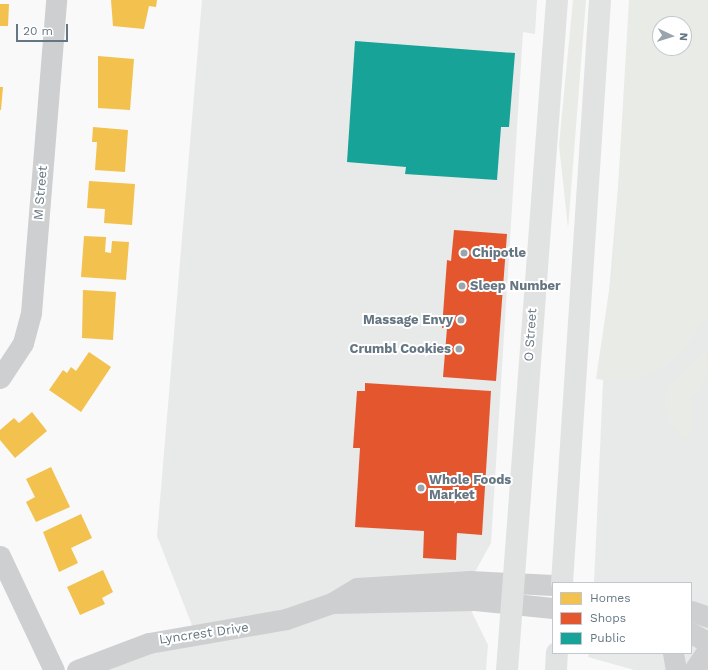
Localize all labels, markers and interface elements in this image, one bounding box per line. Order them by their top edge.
scale bar [18,16,70,42]
north arrow [652,16,692,56]
text: 20 m [23,24,53,38]
text: N [677,32,690,41]
street label: M Street [31,165,51,221]
place label: Chipotle [472,245,526,261]
marker: Chipotle [459,248,469,258]
place label: Sleep Number [470,278,561,294]
marker: Sleep Number [457,281,467,291]
street label: O Street [521,308,541,362]
place label: Massage Envy [363,312,453,328]
marker: Massage Envy [456,315,466,325]
place label: Crumbl Cookies [349,341,451,357]
marker: Crumbl Cookies [454,344,464,354]
place label: Whole Foods Market [429,473,511,504]
marker: Whole Foods Market [416,483,426,493]
legend [552,582,692,654]
text: Homes [590,591,631,605]
text: Shops [590,611,626,625]
street label: Lyncrest Drive [158,620,250,648]
text: Public [590,631,626,645]

